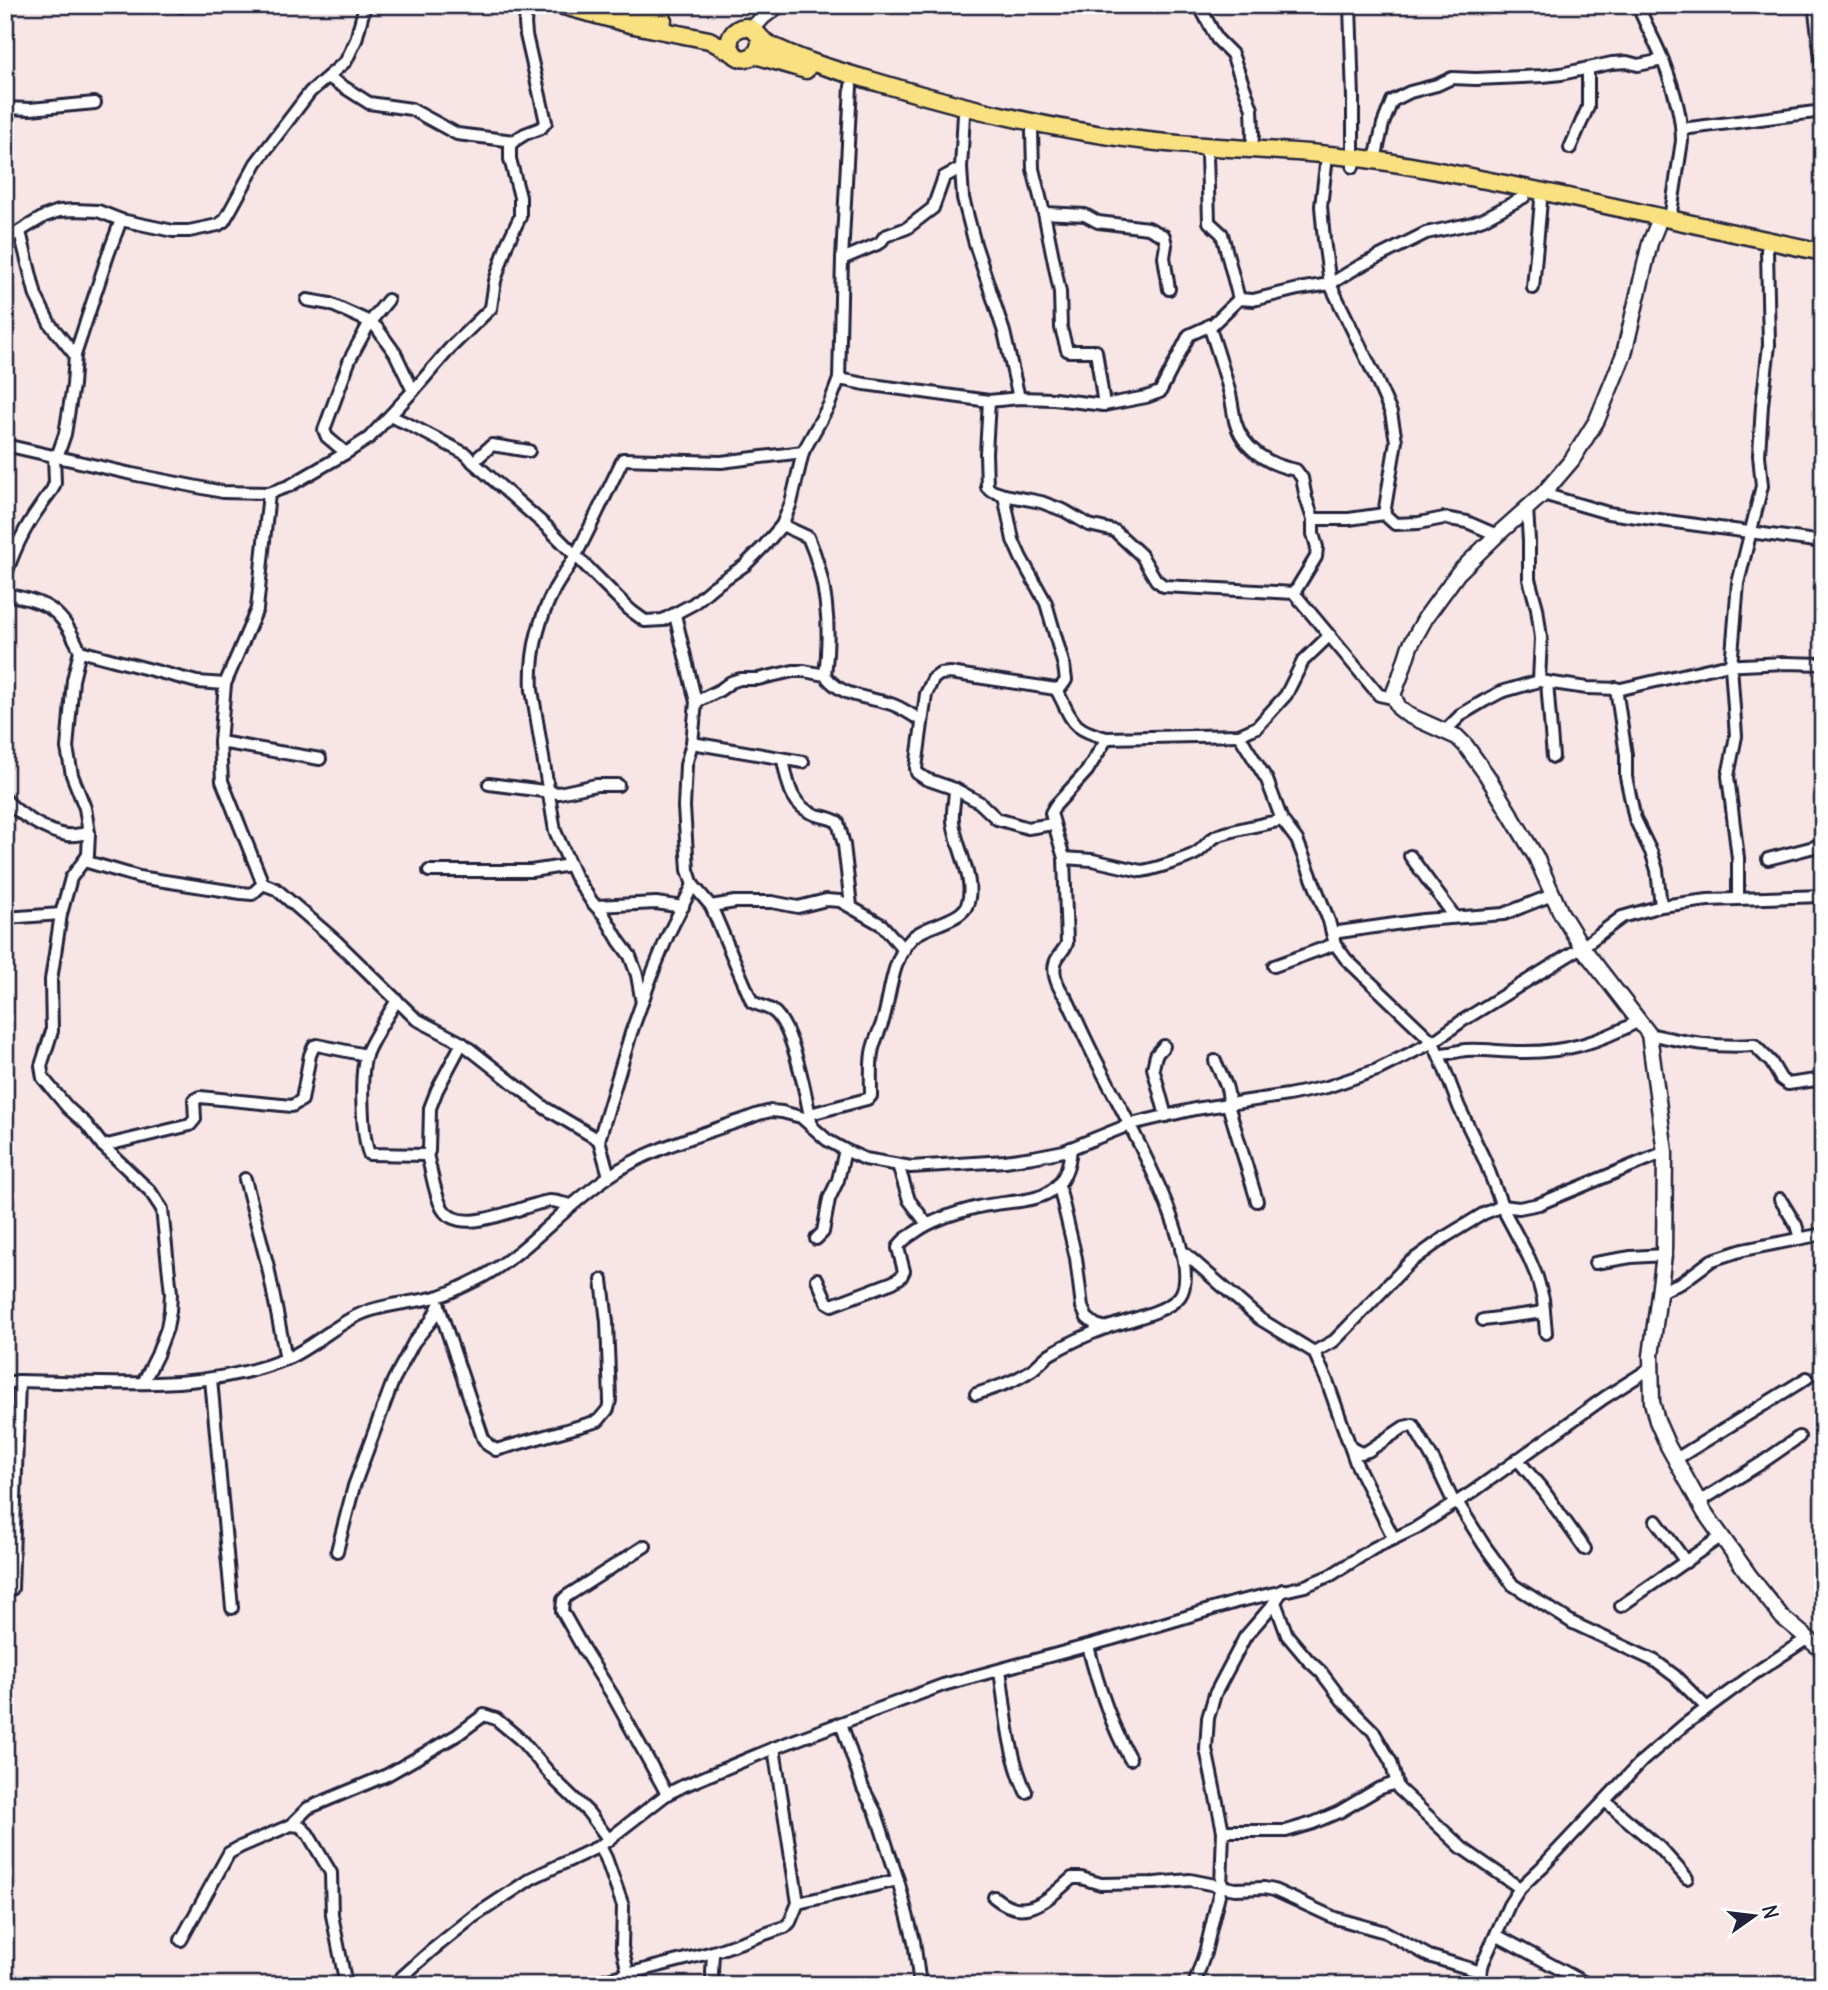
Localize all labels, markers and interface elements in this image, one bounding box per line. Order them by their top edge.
north arrow [1720,1882,1790,1952]
text: N [1757,1903,1784,1921]

